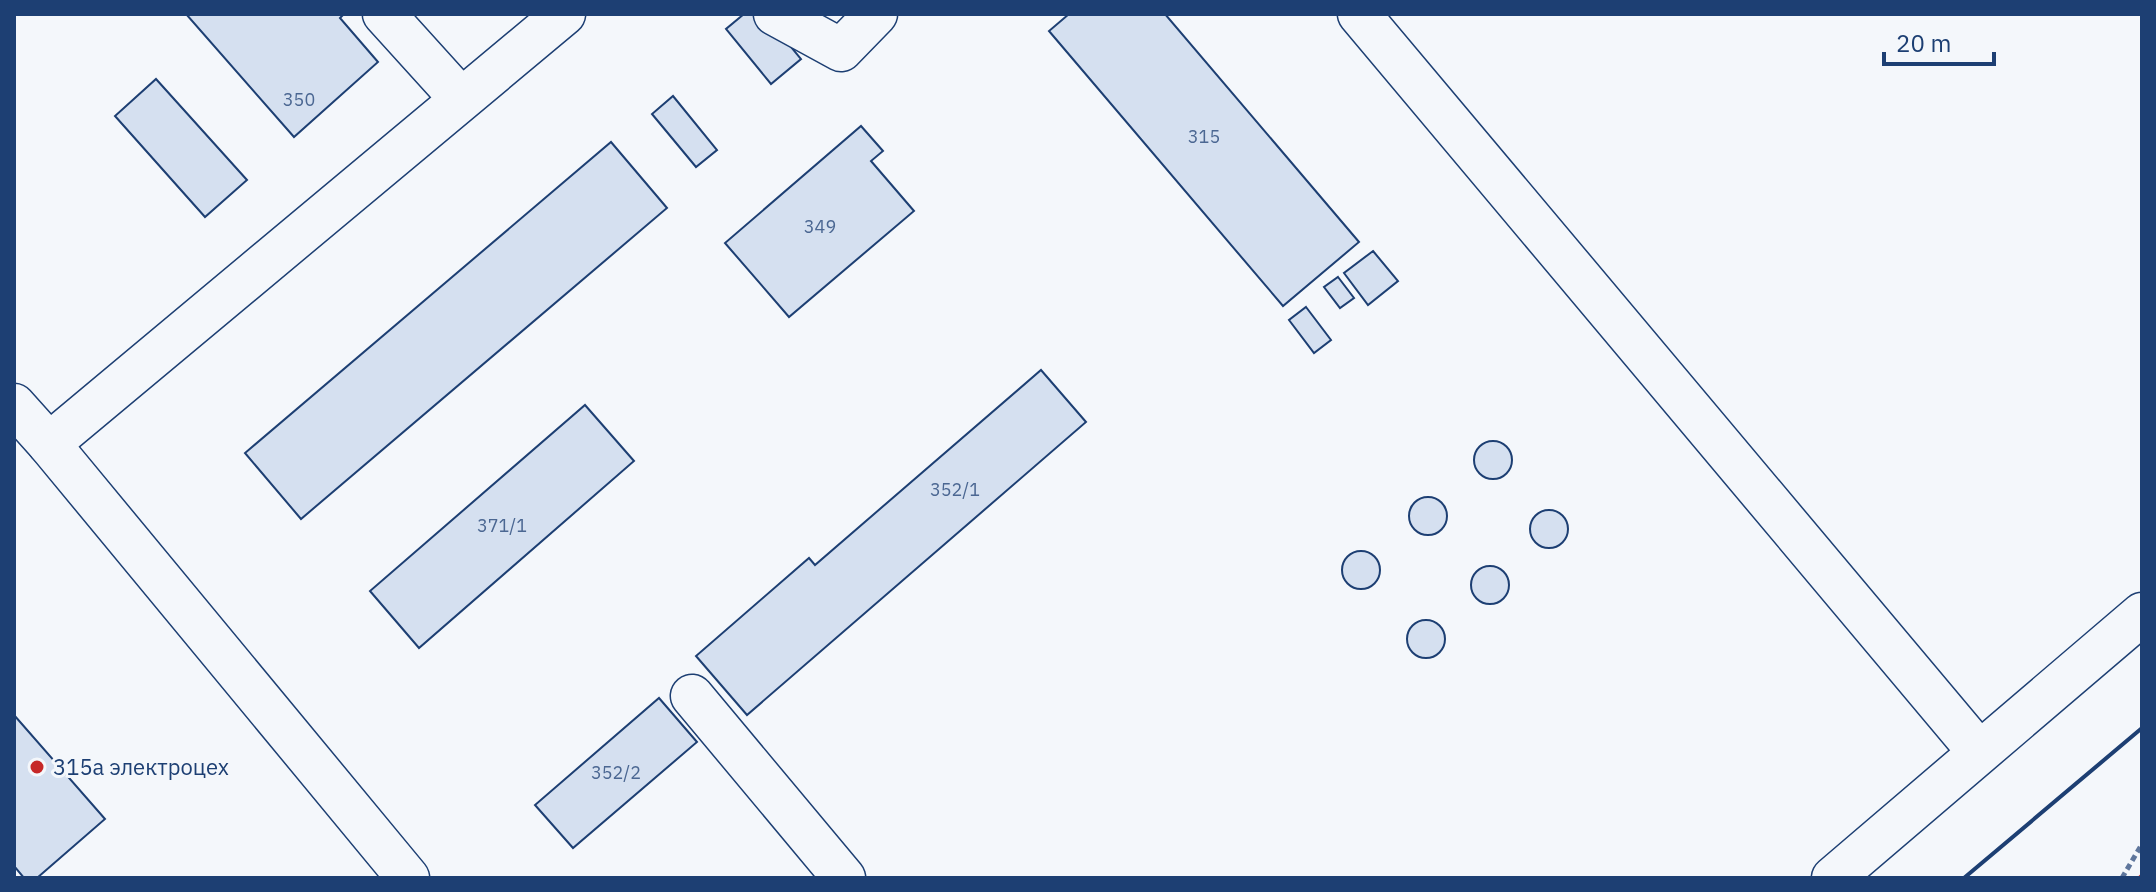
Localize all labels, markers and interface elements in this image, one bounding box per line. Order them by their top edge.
scale bar [1884,16,1994,66]
text: 20 m [1896,27,1951,59]
house number: 350 [283,88,315,111]
house number: 315 [1188,125,1220,148]
house number: 349 [804,215,836,238]
house number: 352/1 [930,478,980,501]
house number: 371/1 [477,514,527,537]
place label: 315a электроцех [53,752,229,781]
marker: 315a электроцех [28,758,46,776]
house number: 352/2 [591,761,641,784]

